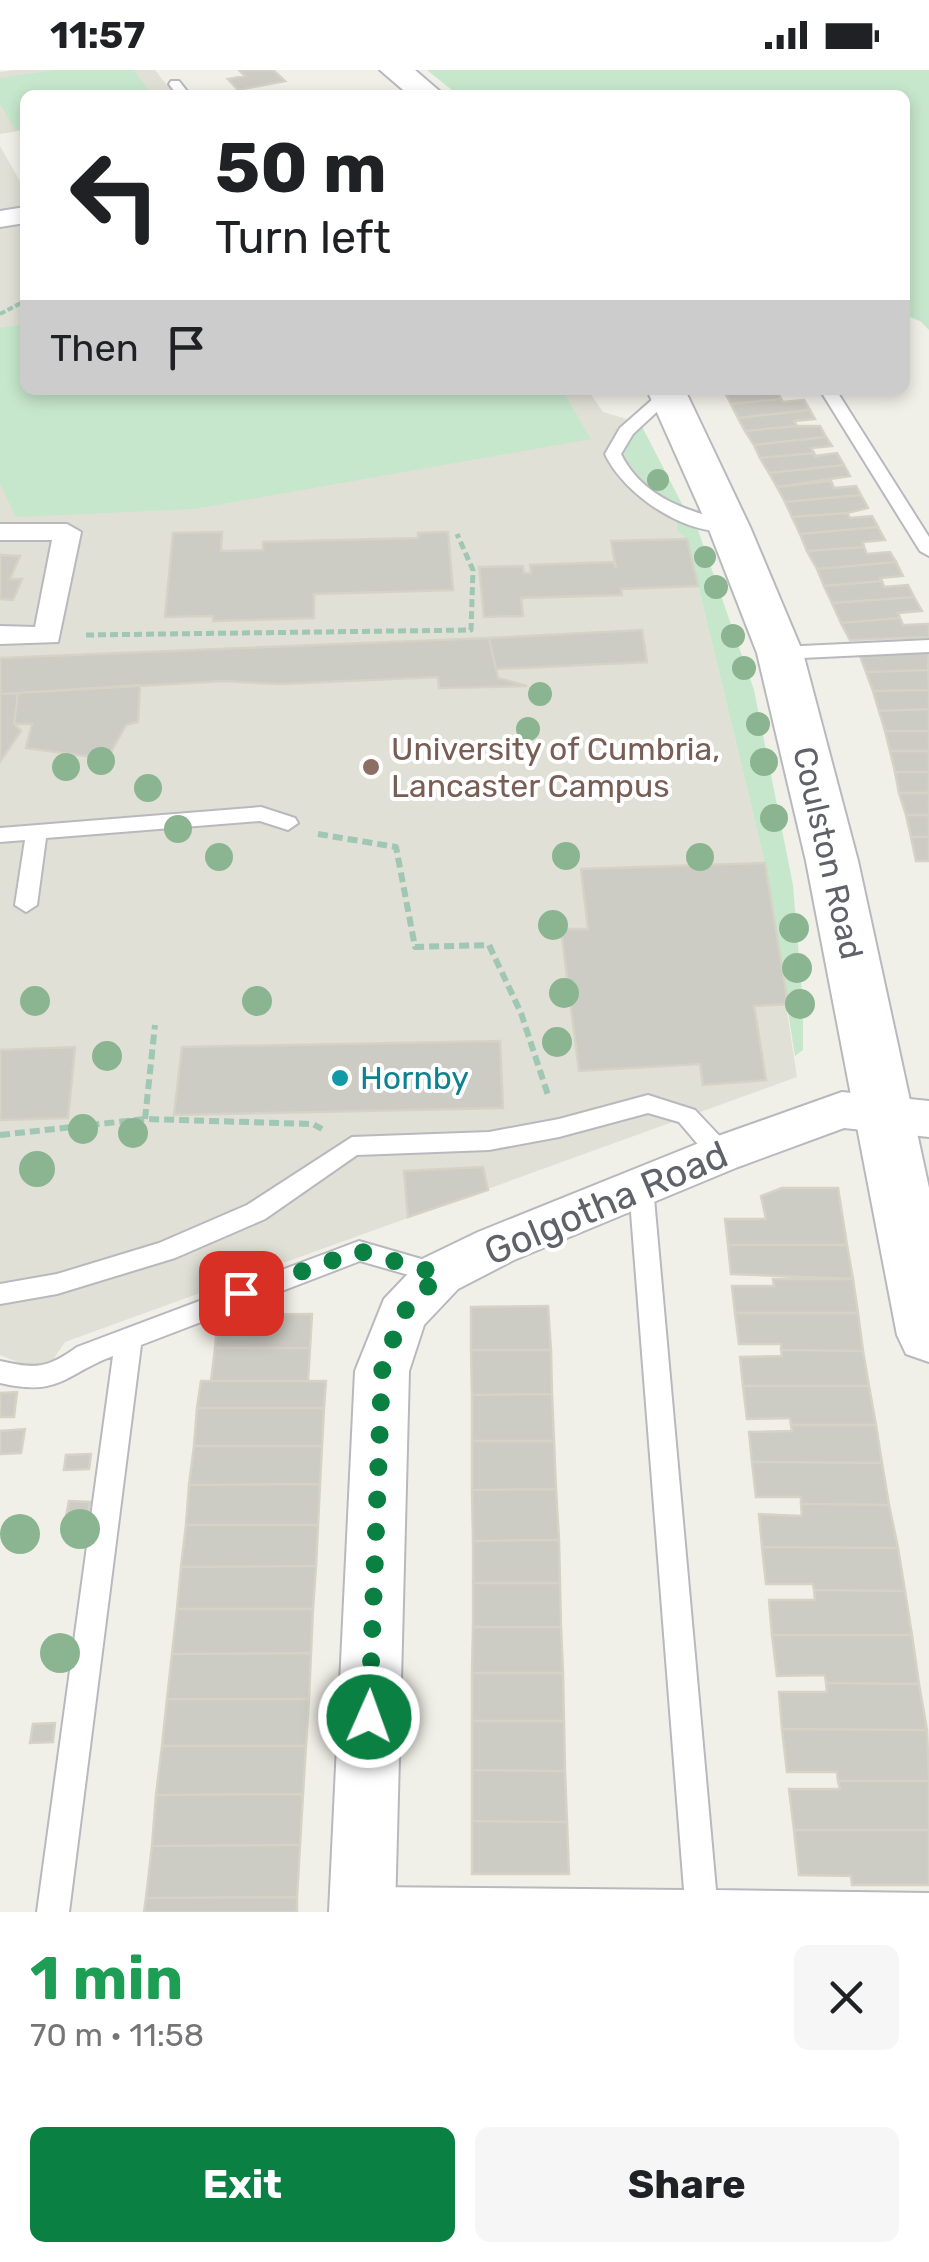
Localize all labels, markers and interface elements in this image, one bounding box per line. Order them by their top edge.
text: 11:57 [50,12,145,58]
text: 50 m [215,127,387,210]
icon: left [50,130,180,260]
text: Turn left [215,211,391,264]
icon: arrive [159,320,214,375]
text: Then [50,325,139,371]
place label: University of Cumbria, Lancaster Campus [391,730,720,805]
street label: Coulston Road [785,743,871,963]
marker: University of Cumbria, Lancaster Campus [360,756,382,778]
place label: Hornby [360,1059,469,1097]
marker: Hornby [329,1067,351,1089]
street label: Golgotha Road [478,1131,734,1275]
pin [199,1251,284,1336]
icon: arrive [214,1266,269,1321]
position arrow [317,1665,421,1769]
text: 1 min [30,1943,183,2014]
button: close [794,1945,899,2050]
text: 70 m · 11:58 [30,2016,204,2054]
button: Exit [30,2127,455,2242]
button: Share [475,2127,899,2242]

